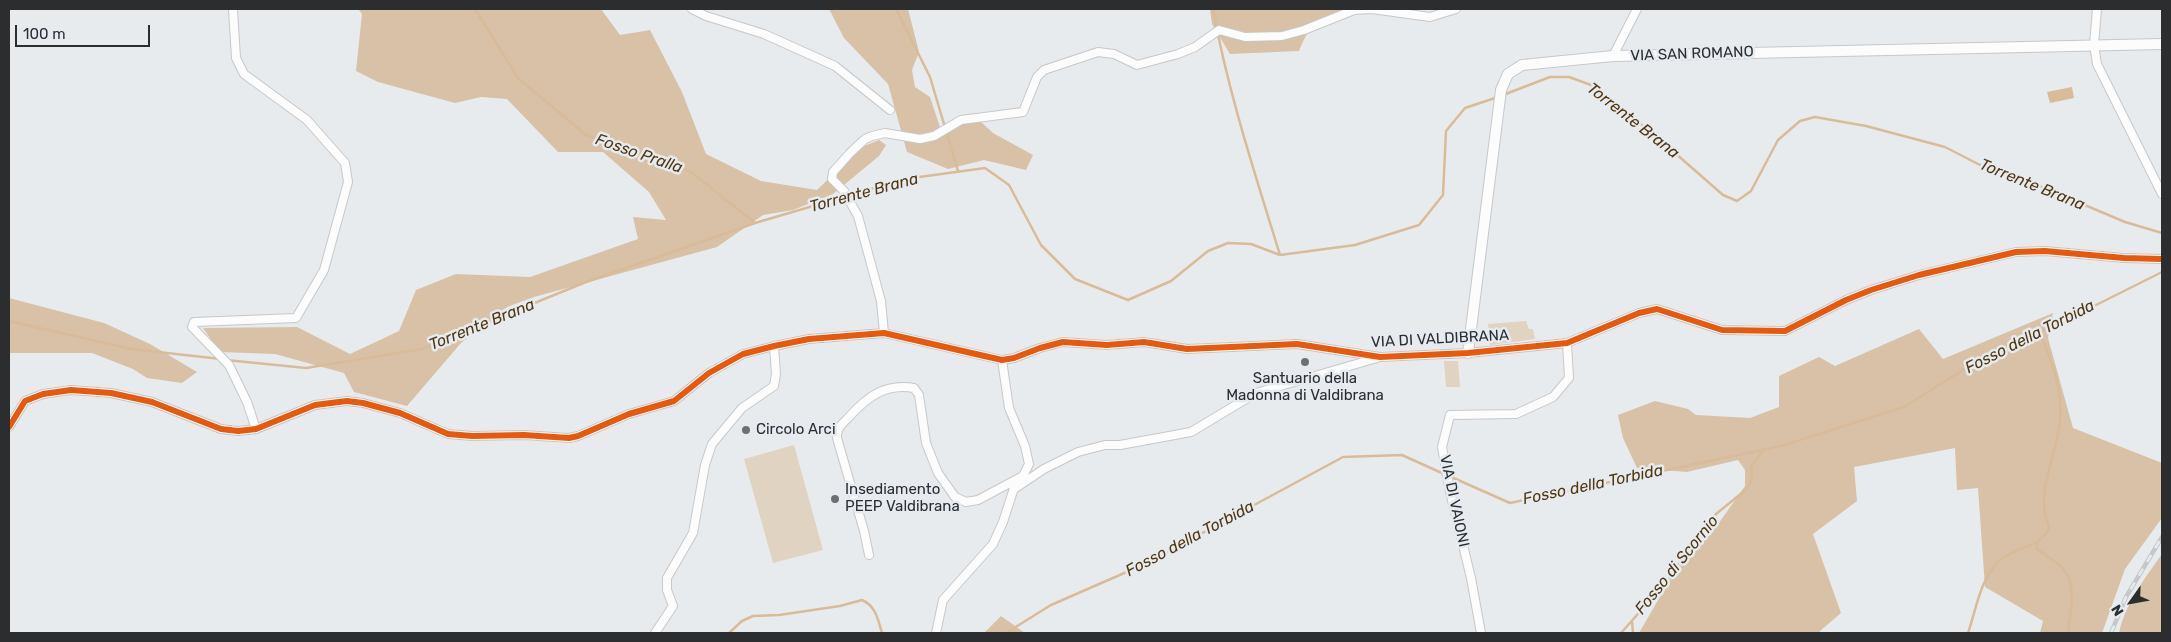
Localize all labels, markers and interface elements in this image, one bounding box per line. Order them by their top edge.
scale bar [18,15,152,47]
text: 100 m [23,25,65,43]
street label: VIA SAN ROMANO [1630,43,1754,65]
water label: Torrente Brana [1583,79,1683,163]
water label: Fosso Pralla [593,130,685,178]
water label: Torrente Brana [1977,155,2087,215]
water label: Torrente Brana [807,169,921,217]
water label: Torrente Brana [427,295,537,355]
water label: Fosso della Torbida [1962,296,2098,378]
street label: VIA DI VALDIBRANA [1371,326,1509,352]
marker: Santuario della Madonna di Valdibrana [1299,356,1311,368]
place label: Santuario della Madonna di Valdibrana [1226,370,1384,405]
place label: Circolo Arci [756,421,836,439]
marker: Circolo Arci [740,424,752,436]
street label: VIA DI VAIONI [1435,453,1473,549]
water label: Fosso della Torbida [1521,461,1665,509]
place label: Insediamento PEEP Valdibrana [845,481,960,516]
marker: Insediamento PEEP Valdibrana [829,493,841,505]
water label: Fosso della Torbida [1122,497,1258,581]
water label: Fosso di Scornio [1631,512,1723,618]
north arrow [2106,577,2156,627]
text: N [2108,601,2128,619]

